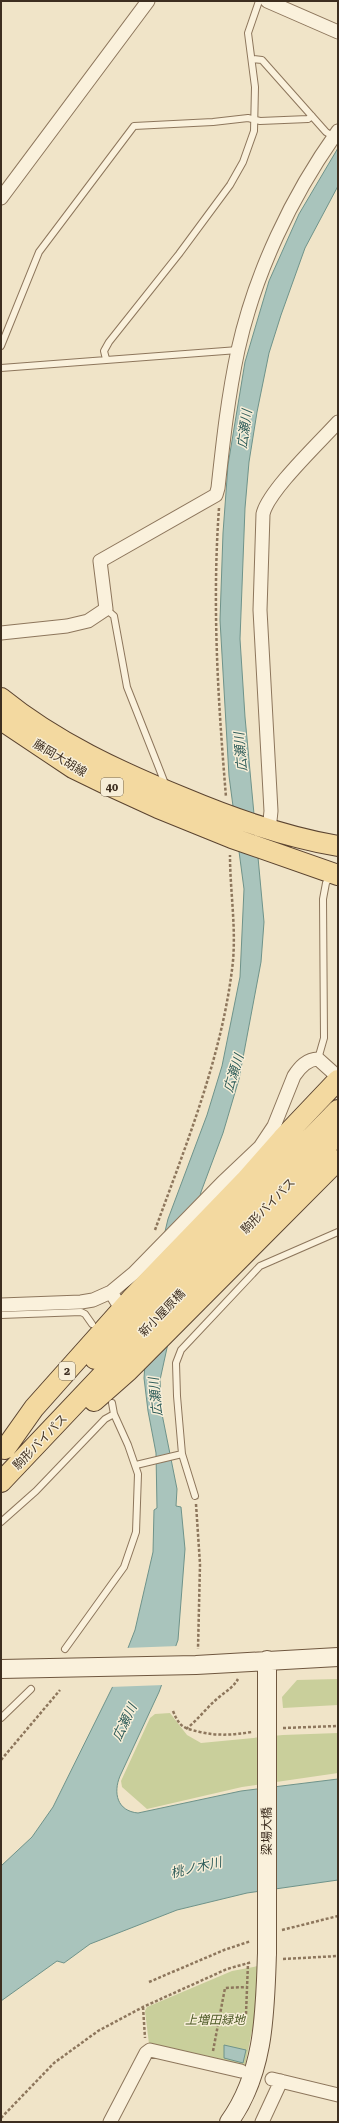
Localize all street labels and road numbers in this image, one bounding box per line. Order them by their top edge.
street label: 藤岡大胡線 [31,737,89,779]
road number: 40 [101,778,123,796]
street label: 駒形バイパス [238,1175,298,1237]
street label: 新小屋原橋 [136,1287,188,1339]
road number: 2 [59,1362,75,1380]
street label: 駒形バイパス [10,1411,70,1473]
street label: 梁場大橋 [260,1807,274,1855]

